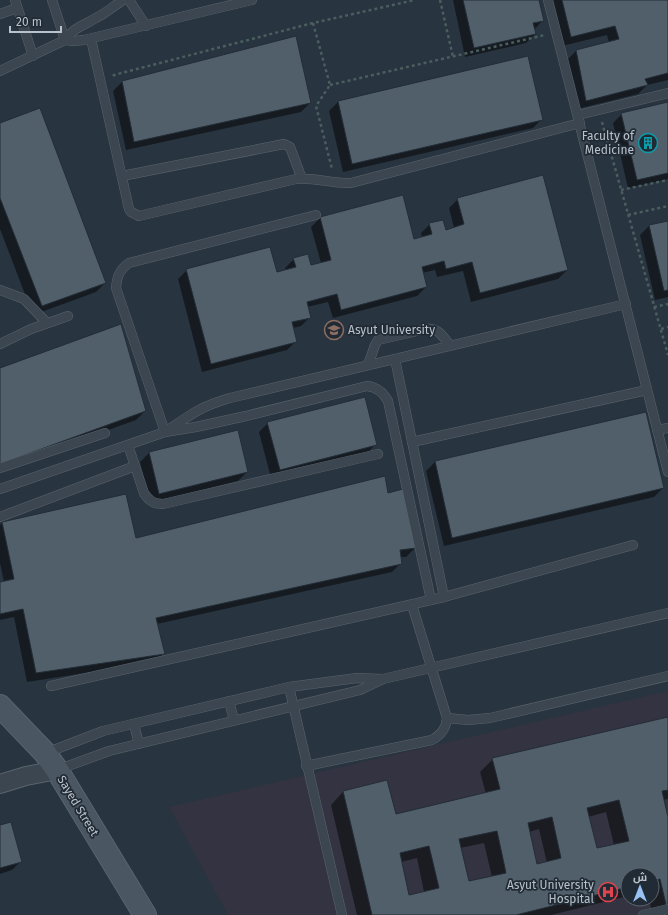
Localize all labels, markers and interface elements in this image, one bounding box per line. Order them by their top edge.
scale bar [10,8,61,34]
text: 20 m [16,15,42,29]
place label: Faculty of Medicine [582,129,635,157]
building icon: Faculty of Medicine [637,132,659,154]
school or university icon: Asyut University [323,319,345,341]
place label: Asyut University [348,323,435,337]
street label: Sayed Street [54,773,102,839]
north arrow [620,867,660,907]
text: ش [633,871,647,884]
place label: Asyut University Hospital [507,878,594,906]
hospital icon: Asyut University Hospital [597,881,619,903]

